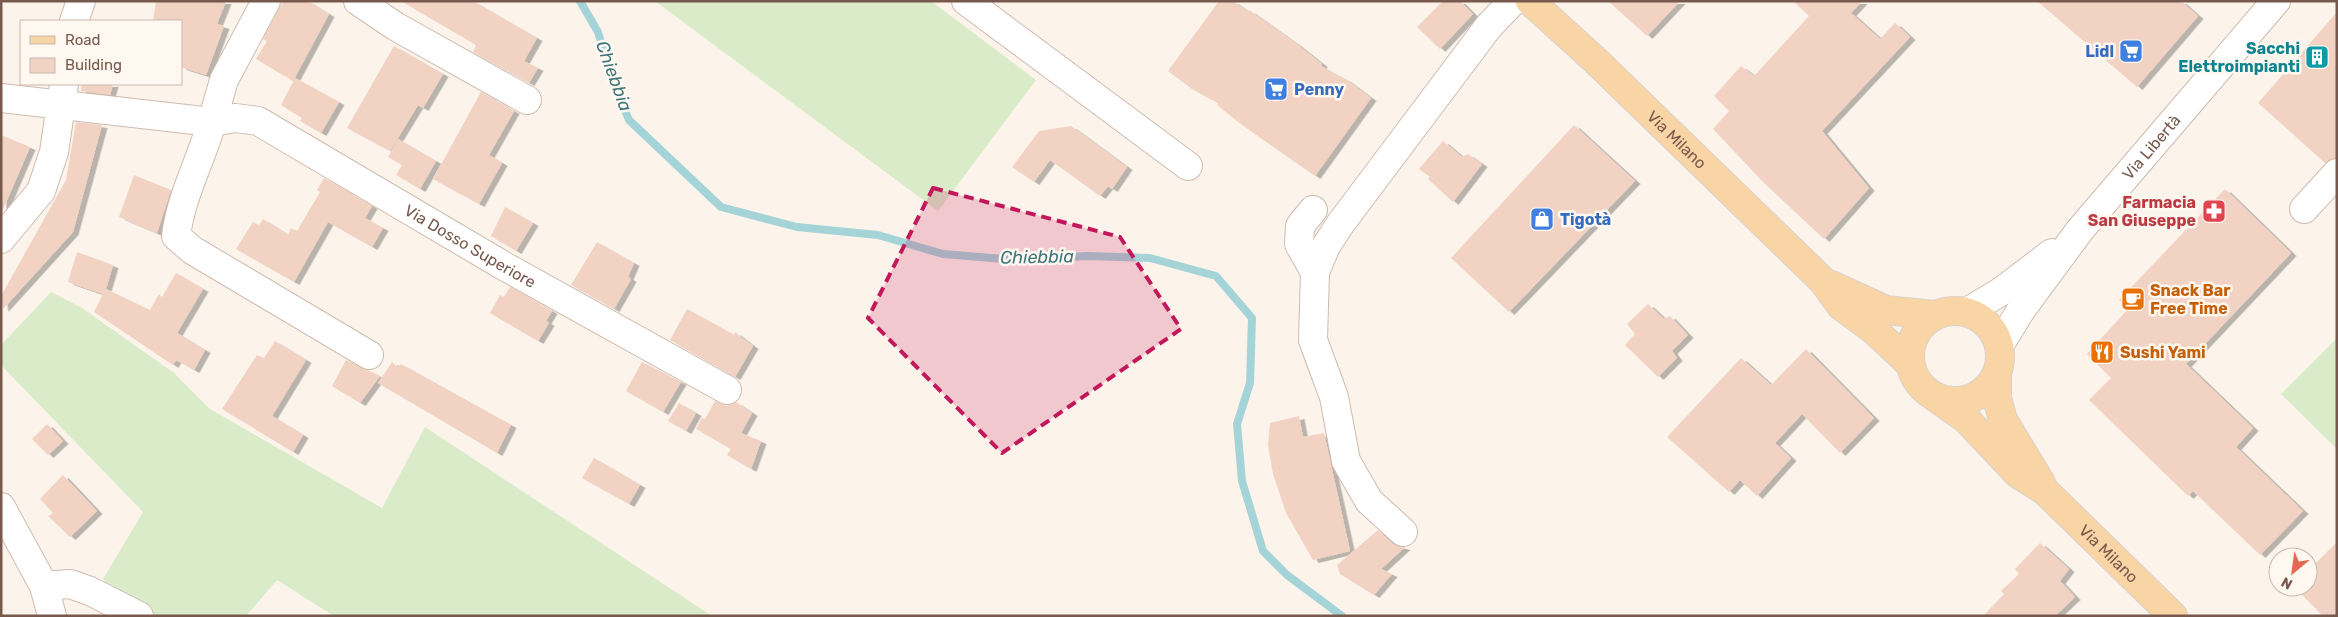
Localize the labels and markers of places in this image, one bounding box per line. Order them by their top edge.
supermarket icon: Lidl [2118,38,2144,64]
place label: Sacchi Elettroimpianti [2178,39,2300,76]
place label: Lidl [2085,42,2114,61]
building icon: Sacchi Elettroimpianti [2304,44,2330,70]
supermarket icon: Penny [1263,76,1289,102]
place label: Penny [1294,80,1344,99]
place label: Farmacia San Giuseppe [2088,193,2196,230]
pharmacy icon: Farmacia San Giuseppe [2201,198,2227,224]
shop icon: Tigotà [1529,206,1555,232]
place label: Tigotà [1560,210,1611,229]
place label: Snack Bar Free Time [2150,281,2231,318]
cafe icon: Snack Bar Free Time [2120,286,2146,312]
restaurant icon: Sushi Yami [2089,339,2115,365]
place label: Sushi Yami [2120,343,2206,362]

